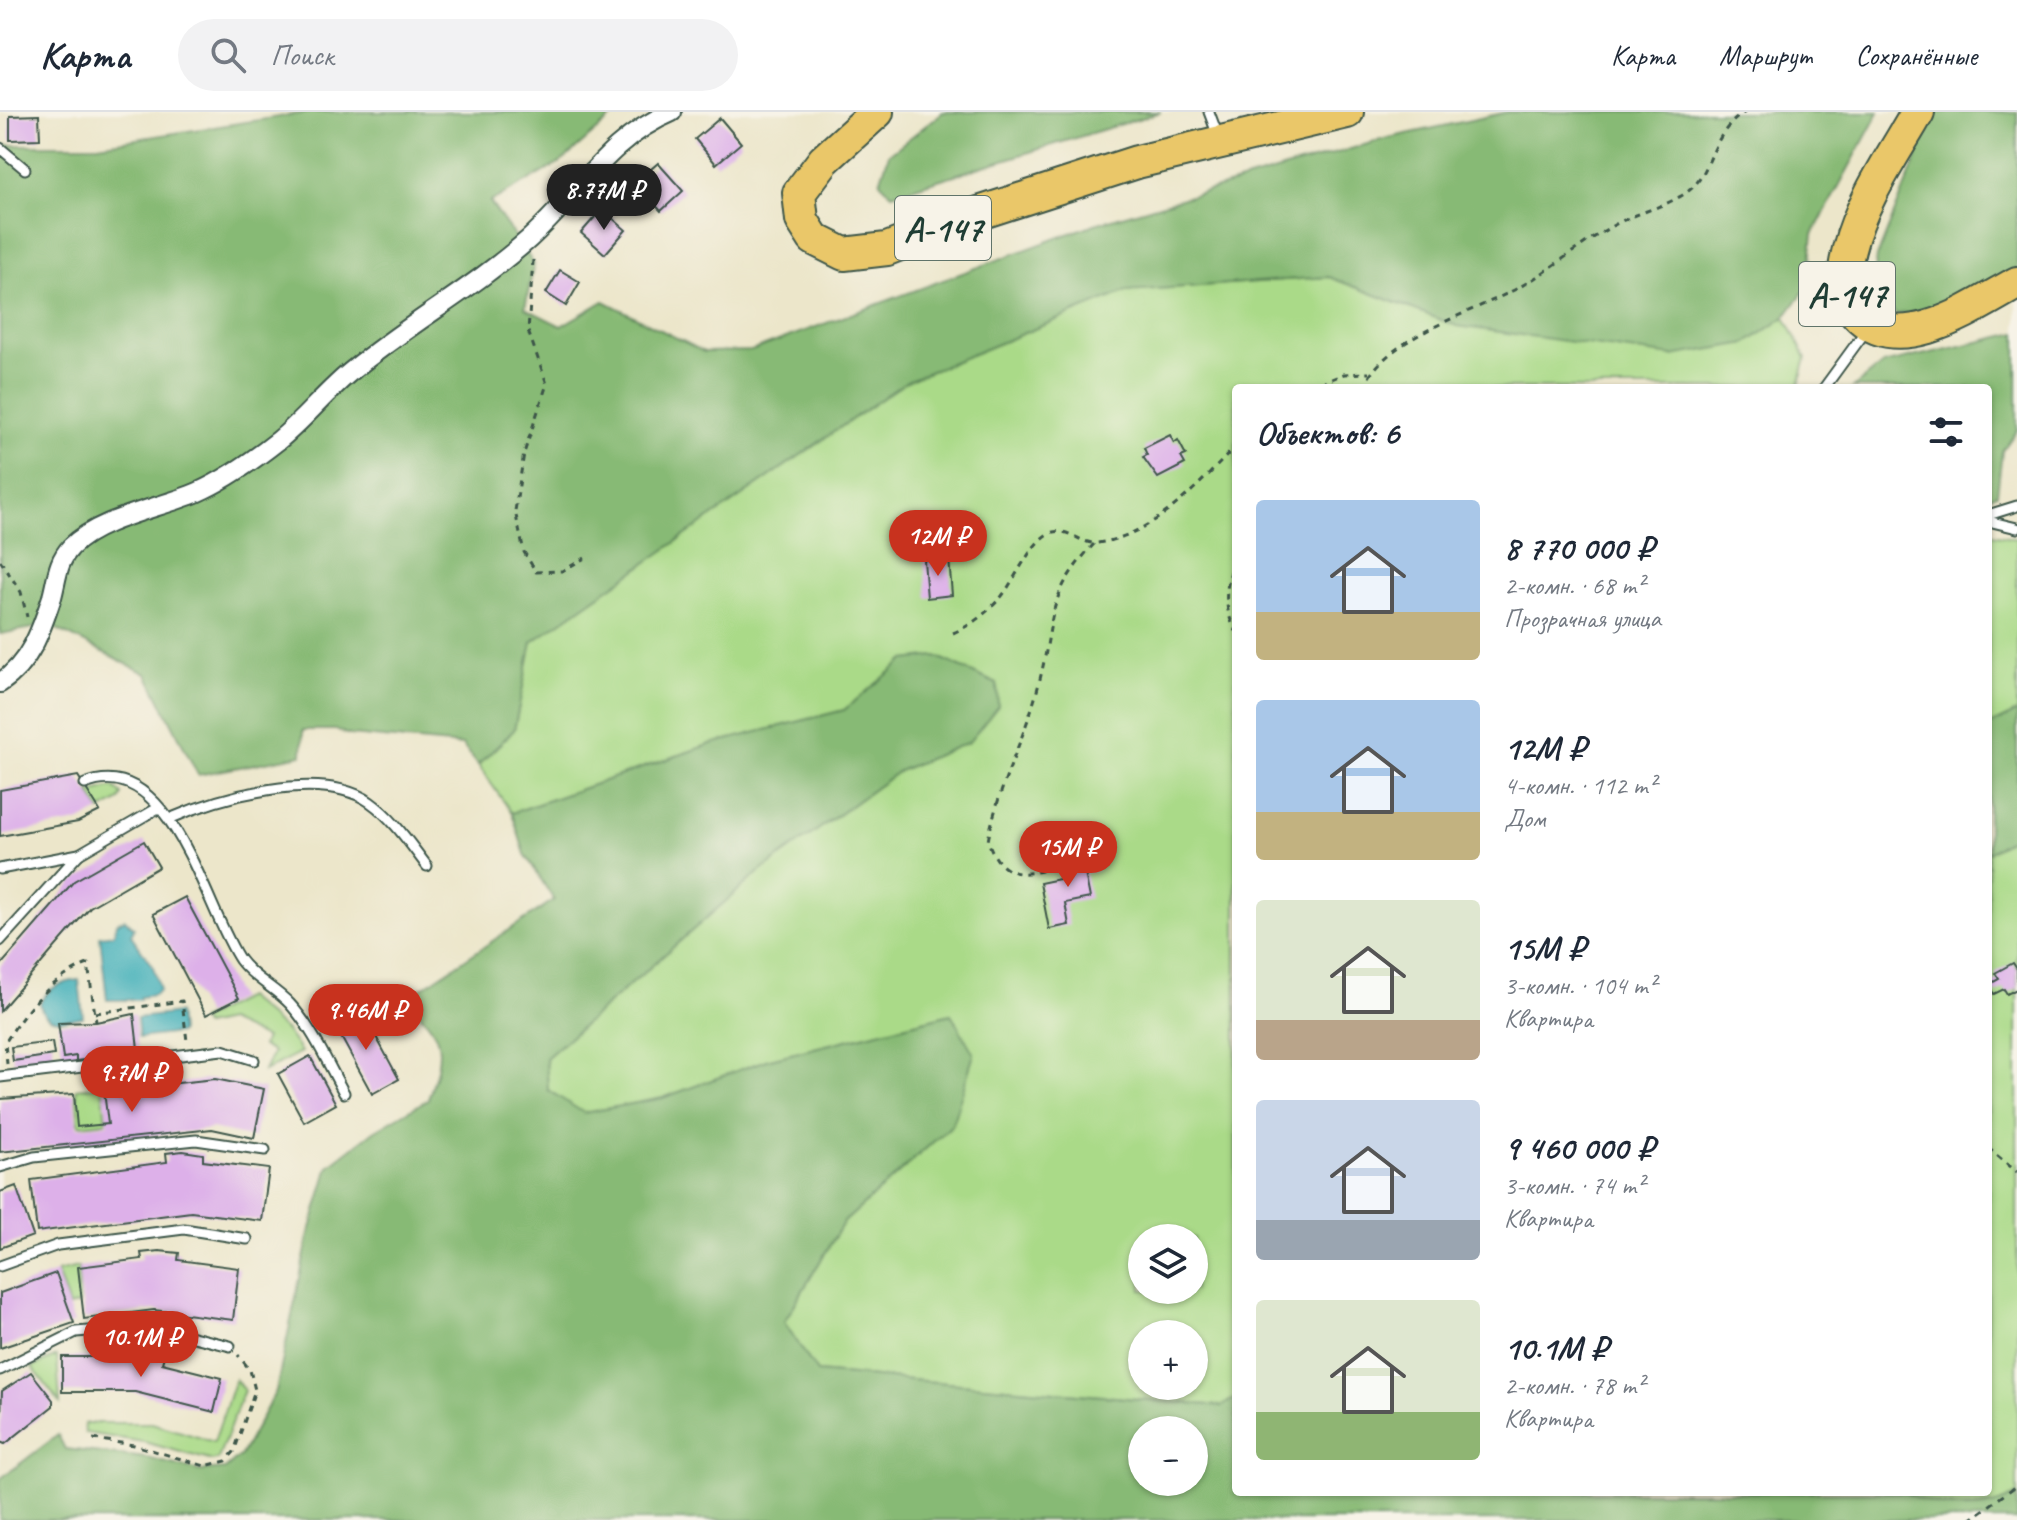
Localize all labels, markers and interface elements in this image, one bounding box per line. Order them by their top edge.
search box [178,19,738,91]
text: Карта [40,32,130,79]
icon: search [206,33,250,77]
text: Поиск [270,36,334,74]
text: Карта [1611,38,1675,73]
text: Маршрут [1719,38,1811,73]
text: Сохранённые [1855,38,1977,73]
pin: 8.77M ₽ [530,164,678,232]
text: 8.77M ₽ [565,173,643,206]
road number: А-147 [895,196,991,260]
road number: А-147 [1799,262,1895,326]
icon: filters [1924,410,1968,454]
text: Объектов: 6 [1256,411,1399,454]
pin: 12M ₽ [882,510,994,578]
text: 12M ₽ [907,519,969,552]
text: 8 770 000 ₽ [1504,526,1653,569]
icon: home [1320,532,1416,628]
text: 2-комн. · 68 m² [1504,569,1644,602]
text: Прозрачная улица [1504,602,1661,635]
text: 12M ₽ [1504,726,1585,769]
icon: home [1320,732,1416,828]
text: 4-комн. · 112 m² [1504,769,1656,802]
text: Дом [1504,802,1546,835]
pin: 15M ₽ [1012,821,1124,889]
text: 15M ₽ [1037,830,1099,863]
text: 15M ₽ [1504,926,1585,969]
icon: home [1320,932,1416,1028]
text: 3-комн. · 104 m² [1504,969,1656,1002]
pin: 9.46M ₽ [292,984,440,1052]
text: 9.46M ₽ [326,993,406,1026]
text: Квартира [1504,1002,1593,1035]
pin: 9.7M ₽ [67,1046,197,1114]
text: 9.7M ₽ [99,1055,165,1088]
text: 9 460 000 ₽ [1504,1126,1654,1169]
icon: home [1320,1132,1416,1228]
text: 3-комн. · 74 m² [1504,1169,1644,1202]
text: Квартира [1504,1202,1593,1235]
map controls [1128,1224,1208,1496]
button: layers [1128,1224,1208,1304]
pin: 10.1M ₽ [67,1311,215,1379]
text: 10.1M ₽ [102,1320,180,1353]
button: + [1128,1320,1208,1400]
text: 10.1M ₽ [1504,1326,1607,1369]
icon: home [1320,1332,1416,1428]
text: 2-комн. · 78 m² [1504,1369,1644,1402]
text: Квартира [1504,1402,1593,1435]
button: − [1128,1416,1208,1496]

